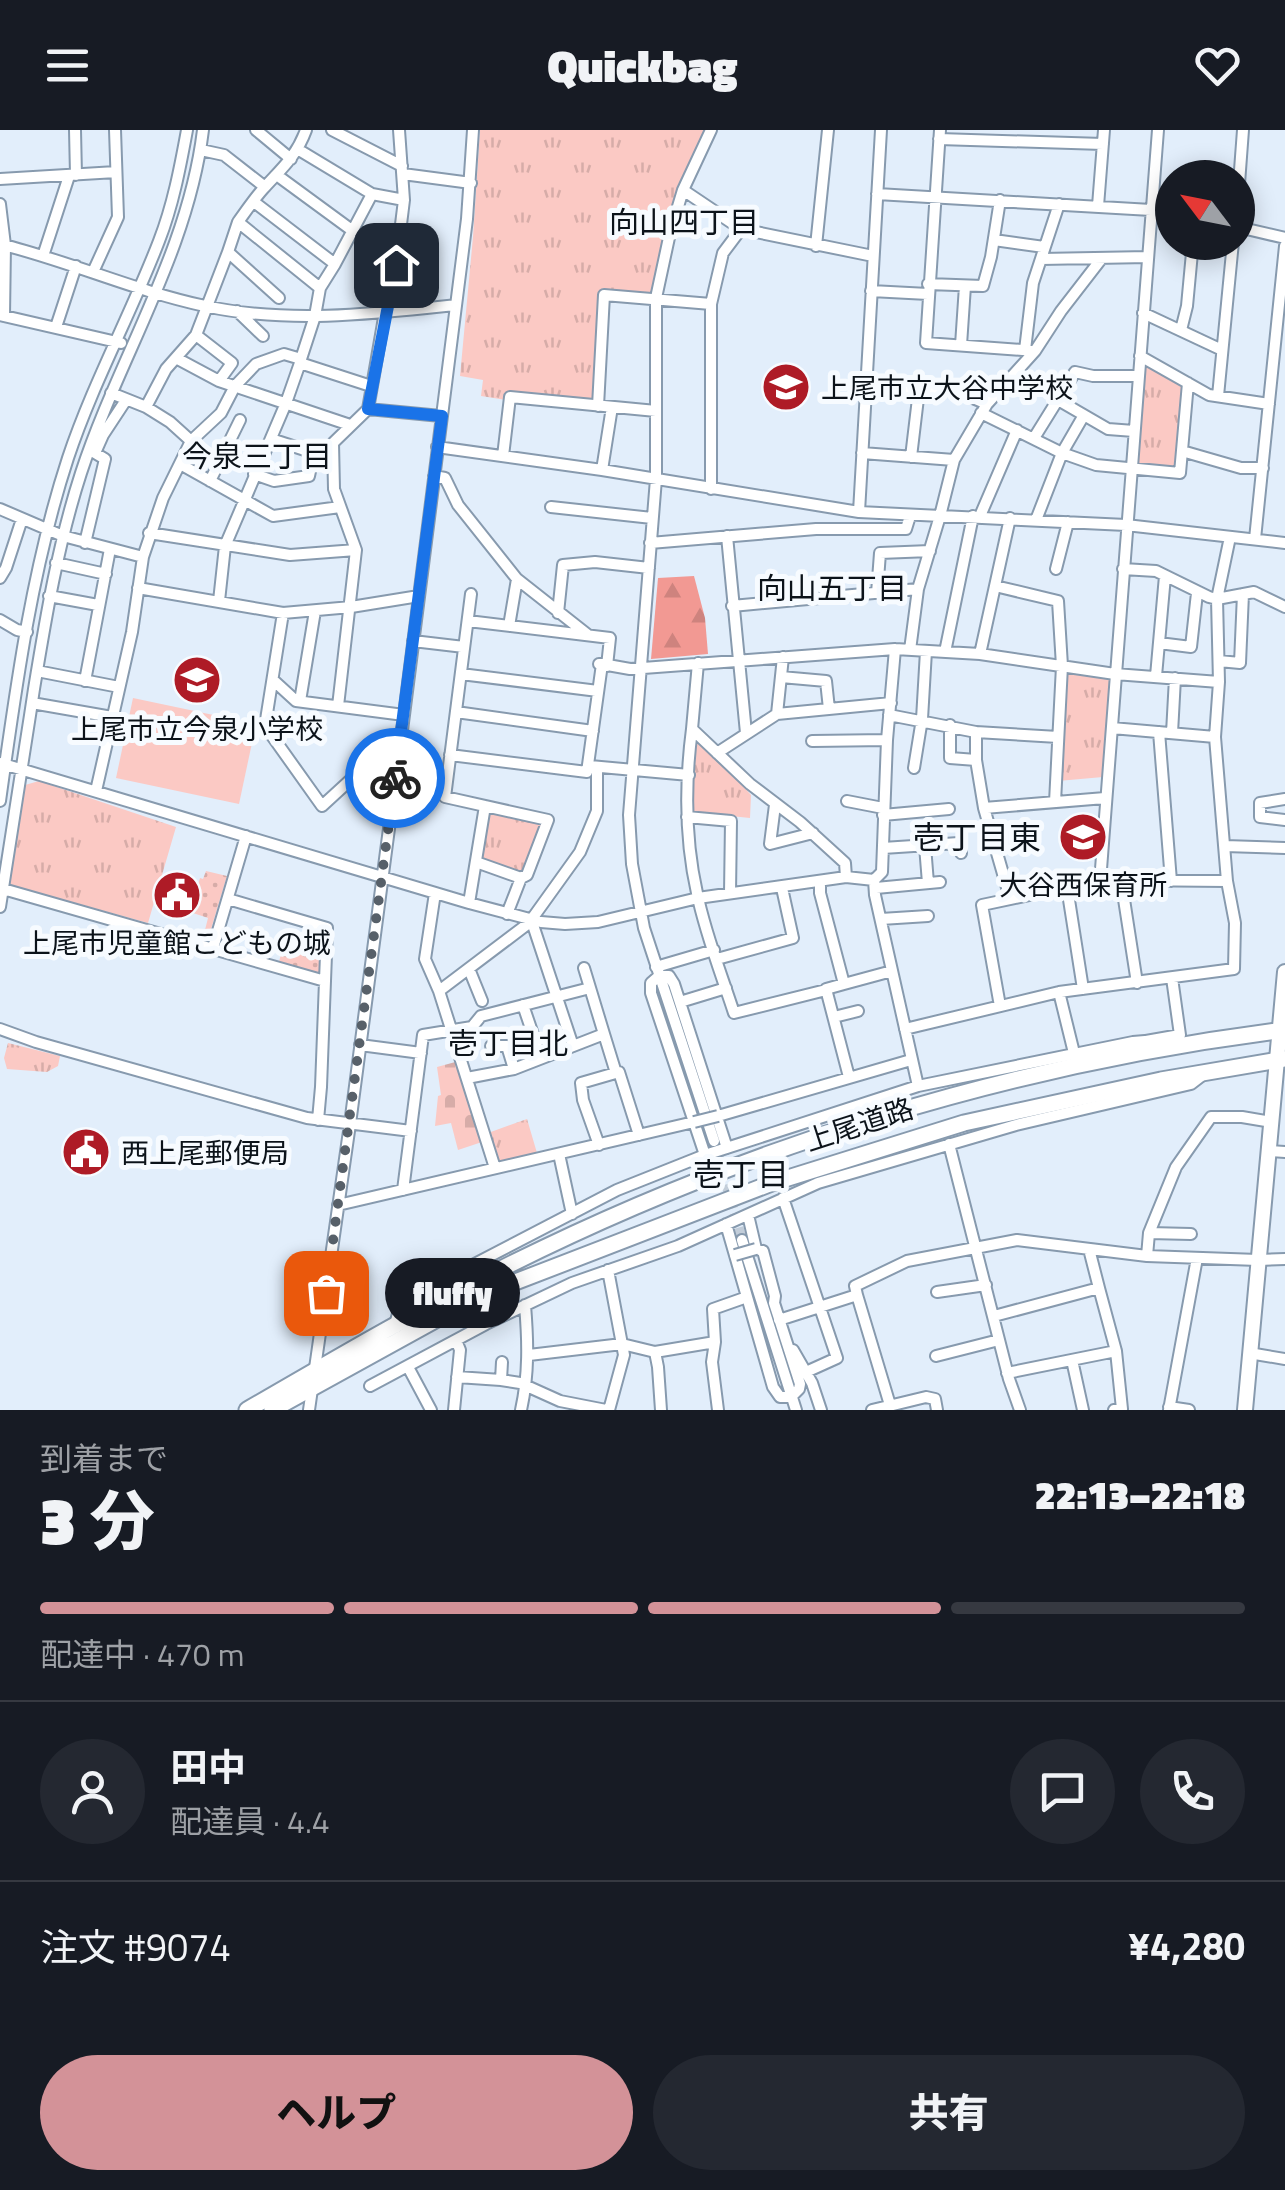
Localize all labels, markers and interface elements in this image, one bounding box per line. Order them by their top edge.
text: Quickbag [547,31,738,99]
icon: menu [40,38,95,93]
icon: heart [1190,38,1245,93]
north arrow [1155,160,1255,260]
map controls [1155,160,1255,260]
district label: 向山四丁目 [609,199,759,245]
pin [354,223,439,308]
icon: home [369,238,424,293]
school or university icon: 上尾市立大谷中学校 [760,361,812,413]
place label: 上尾市立大谷中学校 [821,366,1073,409]
district label: 今泉三丁目 [182,433,332,479]
district label: 向山五丁目 [757,565,907,611]
school or university icon: 上尾市立今泉小学校 [171,654,223,706]
place label: 上尾市立今泉小学校 [71,707,323,750]
courier [345,728,445,828]
icon: bike [368,751,423,806]
school or university icon: 大谷西保育所 [1057,811,1109,863]
district label: 壱丁目東 [913,813,1041,861]
place label: 大谷西保育所 [999,863,1167,906]
public building icon: 上尾市児童館こどもの城 [151,869,203,921]
place label: 上尾市児童館こどもの城 [23,921,331,964]
district label: 壱丁目北 [448,1020,568,1066]
street label: 上尾道路 [799,1086,919,1162]
public building icon: 西上尾郵便局 [60,1126,112,1178]
place label: 西上尾郵便局 [121,1131,289,1174]
district label: 壱丁目 [693,1150,789,1198]
pin [284,1251,369,1336]
callout: fluffy [386,1258,521,1328]
icon: bag [299,1266,354,1321]
text: fluffy [413,1269,492,1317]
text: 到着まで [40,1434,168,1482]
text: 22:13–22:18 [1035,1466,1245,1524]
text: 3 分 [40,1470,155,1569]
text: 配達中 · 470 m [40,1630,245,1678]
text: 田中 [170,1738,246,1796]
button: person [40,1739,145,1844]
button: chat [1010,1739,1115,1844]
button: phone [1140,1739,1245,1844]
text: 配達員 · 4.4 [170,1797,330,1845]
text: ¥4,280 [1129,1917,1245,1975]
text: 注文 #9074 [40,1918,231,1976]
button: ヘルプ [40,2055,633,2170]
button: 共有 [653,2055,1245,2170]

